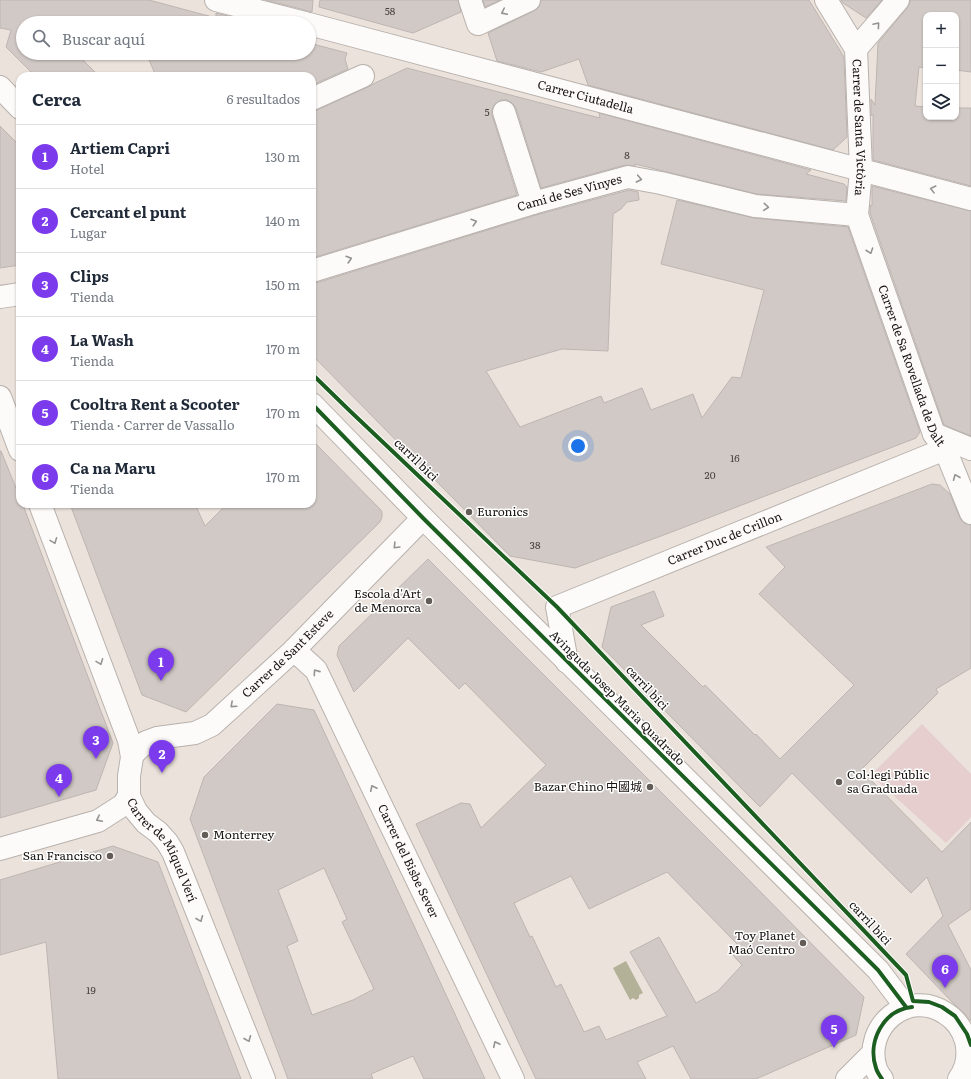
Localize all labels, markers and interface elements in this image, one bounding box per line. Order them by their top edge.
house number: 58 [385,3,396,18]
one-way arrow [501,7,508,15]
map controls [923,12,959,120]
button: + [923,12,959,48]
search box [16,16,316,60]
one-way arrow [872,22,879,29]
icon: search [30,27,52,49]
text: Buscar aquí [62,27,145,50]
button: − [923,48,959,84]
street label: Carrer de Santa Victòria [848,59,871,197]
street label: Carrer Ciutadella [536,75,636,118]
button: layers [923,84,959,120]
text: Cerca [32,86,81,111]
text: 6 resultados [226,89,300,108]
house number: 5 [484,104,490,119]
text: Artiem Capri [70,136,170,159]
text: 1 [42,147,48,166]
text: 130 m [265,147,300,166]
house number: 8 [624,147,630,162]
text: Hotel [70,159,104,178]
street label: Camí de Ses Vinyes [515,169,624,215]
one-way arrow [636,174,642,182]
one-way arrow [930,185,937,194]
text: Cercant el punt [70,200,186,223]
one-way arrow [763,202,769,211]
text: 2 [42,211,48,230]
text: 140 m [265,211,300,230]
one-way arrow [470,218,477,227]
text: Lugar [70,223,106,242]
one-way arrow [865,248,874,255]
one-way arrow [346,255,353,264]
text: Clips [70,264,109,287]
text: 3 [41,275,49,294]
text: 150 m [265,275,300,294]
street label: Carrer de Sa Rovellada de Dalt [874,282,950,450]
text: Tienda [70,287,114,306]
text: La Wash [70,328,134,351]
text: 4 [41,339,49,358]
text: 170 m [266,339,300,358]
text: Tienda [70,351,114,370]
text: Cooltra Rent a Scooter [70,392,240,415]
text: 5 [41,403,49,422]
text: 170 m [266,403,300,422]
text: Tienda · Carrer de Vassallo [70,415,235,434]
street label: carril bici [391,434,443,485]
your location [568,436,588,456]
house number: 16 [730,450,740,465]
text: Ca na Maru [70,456,156,479]
text: 6 [41,467,49,486]
text: 170 m [266,467,300,486]
house number: 20 [705,467,716,482]
one-way arrow [953,474,961,481]
text: Tienda [70,479,114,498]
place label: Euronics [477,502,529,520]
street label: Carrer Duc de Crillon [664,506,784,569]
marker: Euronics [464,507,474,517]
one-way arrow [49,537,57,544]
house number: 38 [530,537,541,552]
one-way arrow [393,541,400,549]
place label: Escola d'Art de Menorca [354,584,422,616]
marker: Escola d'Art de Menorca [424,596,434,606]
street label: Carrer de Sant Esteve [237,605,337,702]
street label: Avinguda Josep Maria Quadrado [546,625,690,769]
pin: 1 [148,648,174,681]
one-way arrow [95,659,103,666]
street label: carril bici [622,661,673,714]
one-way arrow [314,669,321,676]
one-way arrow [230,701,238,708]
pin: 3 [83,726,109,759]
pin: 2 [149,740,175,773]
pin: 4 [46,764,72,797]
place label: Col·legi Públic sa Graduada [847,765,929,797]
place label: Bazar Chino 中國城 [534,777,642,795]
marker: Col·legi Públic sa Graduada [834,777,844,787]
marker: Bazar Chino 中國城 [645,782,655,792]
one-way arrow [370,785,378,792]
street label: Carrer de Miquel Verí [123,794,202,904]
street label: Carrer del Bisbe Sever [374,801,444,921]
one-way arrow [96,814,103,822]
place label: Monterrey [213,825,274,843]
marker: Monterrey [200,830,210,840]
place label: San Francisco [23,846,102,864]
marker: San Francisco [105,851,115,861]
street label: carril bici [845,896,896,949]
one-way arrow [195,914,203,922]
place label: Toy Planet Maó Centro [728,926,795,958]
marker: Toy Planet Maó Centro [798,938,808,948]
pin: 6 [932,955,958,988]
house number: 19 [86,982,96,997]
pin: 5 [821,1015,847,1048]
one-way arrow [244,1036,252,1043]
one-way arrow [493,1041,501,1048]

